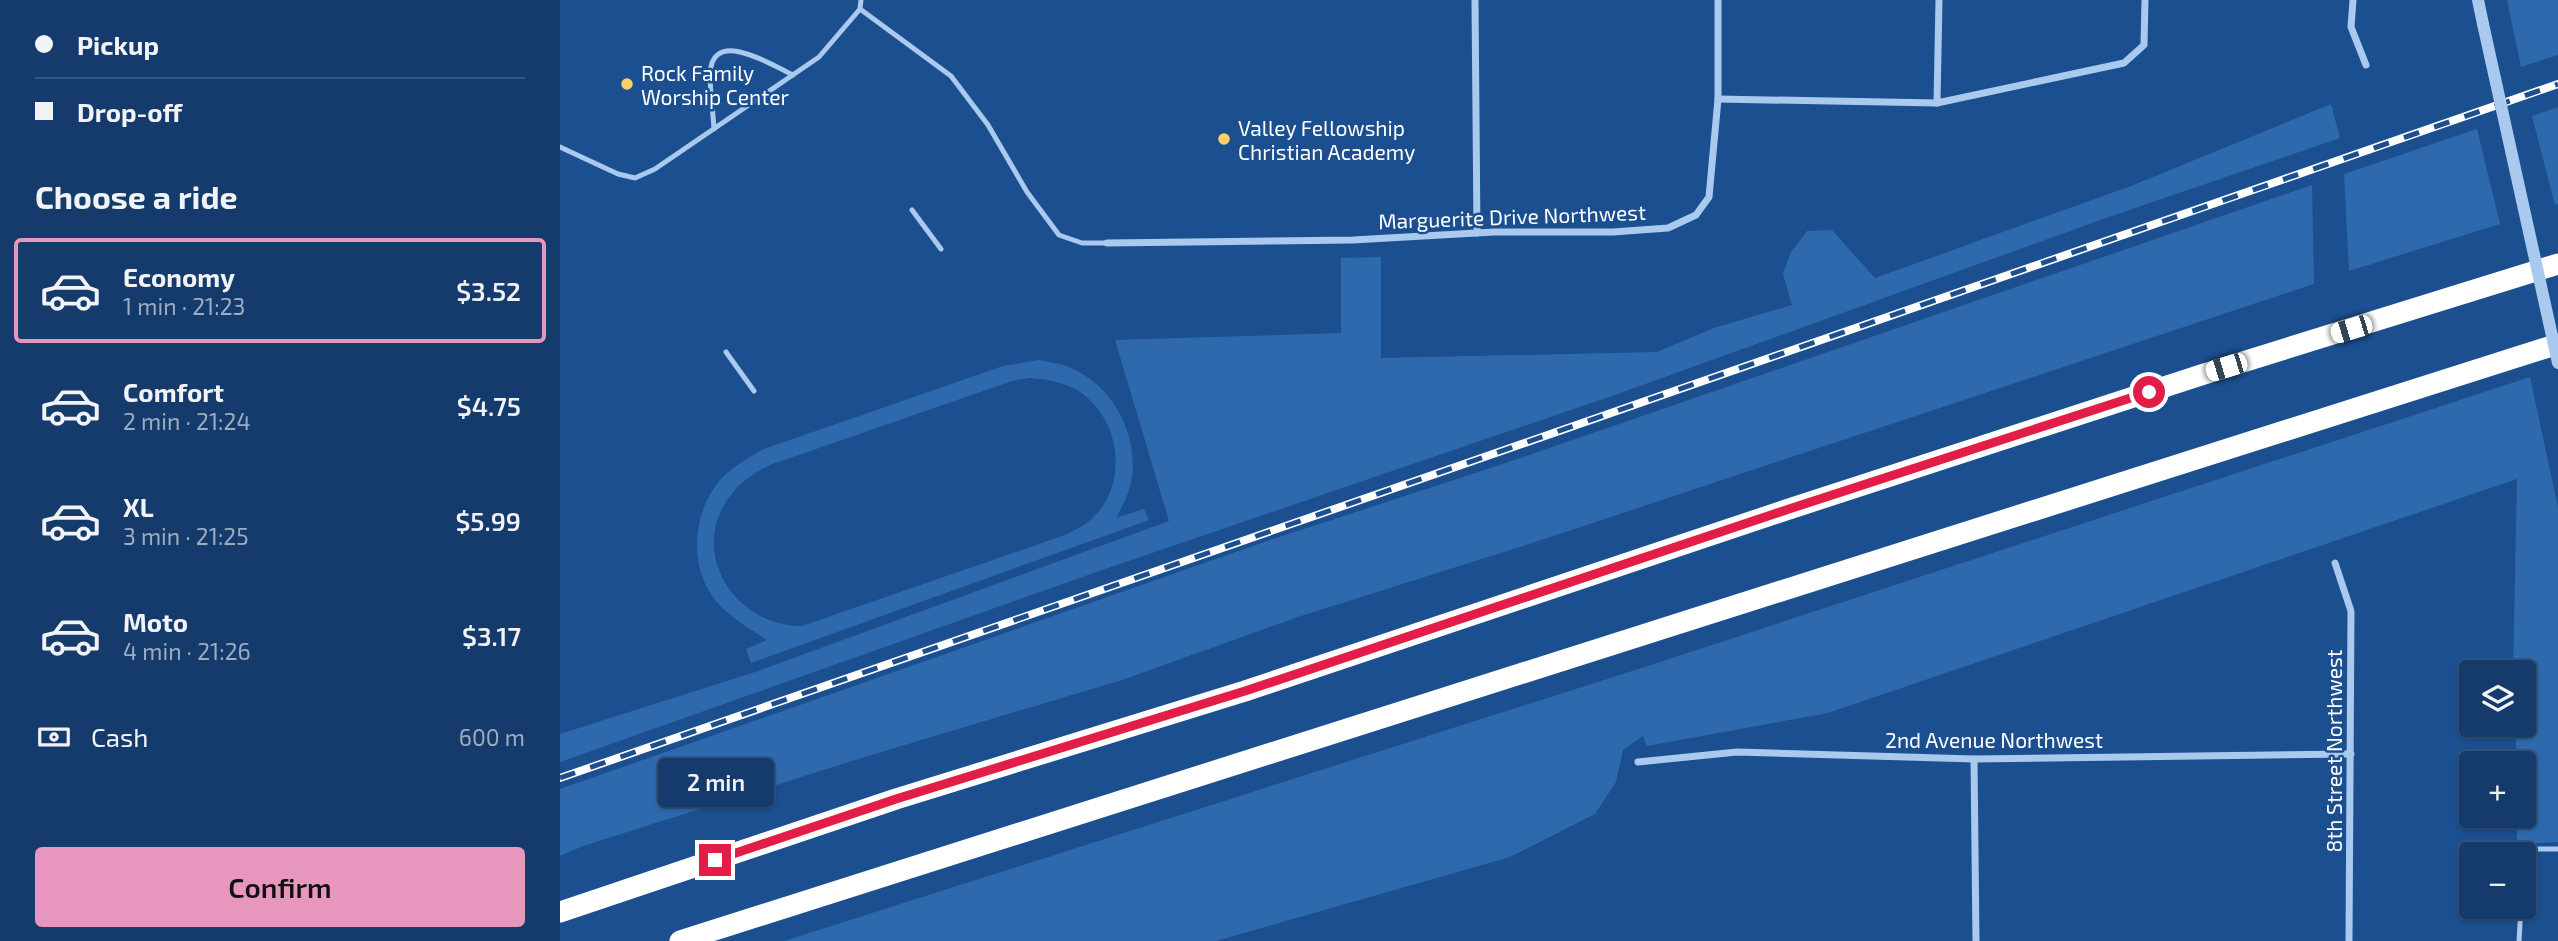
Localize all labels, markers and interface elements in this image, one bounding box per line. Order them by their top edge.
text: Pickup [77,29,159,60]
place label: Rock Family Worship Center [641,60,790,109]
marker: Rock Family Worship Center [619,76,635,92]
text: Drop-off [77,96,182,127]
place label: Valley Fellowship Christian Academy [1238,115,1415,164]
marker: Valley Fellowship Christian Academy [1216,131,1232,147]
text: Choose a ride [35,177,238,215]
street label: Marguerite Drive Northwest [1378,199,1646,233]
icon: car [39,259,102,322]
text: Economy [123,261,235,292]
text: $3.52 [456,275,521,306]
text: 1 min · 21:23 [123,292,245,320]
car [2328,313,2375,345]
car [2203,351,2250,383]
icon: car [39,374,102,437]
text: Comfort [123,376,224,407]
route start [2133,376,2165,408]
text: $4.75 [457,390,521,421]
text: 2 min · 21:24 [123,407,251,435]
icon: car [39,489,102,552]
text: XL [123,491,154,522]
text: $5.99 [455,505,521,536]
text: 3 min · 21:25 [123,522,249,550]
icon: car [39,604,102,667]
text: Moto [123,606,188,637]
text: $3.17 [462,620,521,651]
text: 4 min · 21:26 [123,637,251,665]
street label: 8th Street Northwest [2321,649,2346,853]
map controls [2459,660,2536,919]
button: layers [2459,660,2536,737]
icon: cash [35,718,73,756]
text: Cash [91,721,148,752]
text: 600 m [459,723,525,751]
street label: 2nd Avenue Northwest [1885,727,2103,752]
button: + [2459,751,2536,828]
callout: 2 min [657,758,773,808]
text: 2 min [687,768,745,796]
button: − [2459,842,2536,919]
route end [699,844,731,876]
button: Confirm [35,847,525,927]

